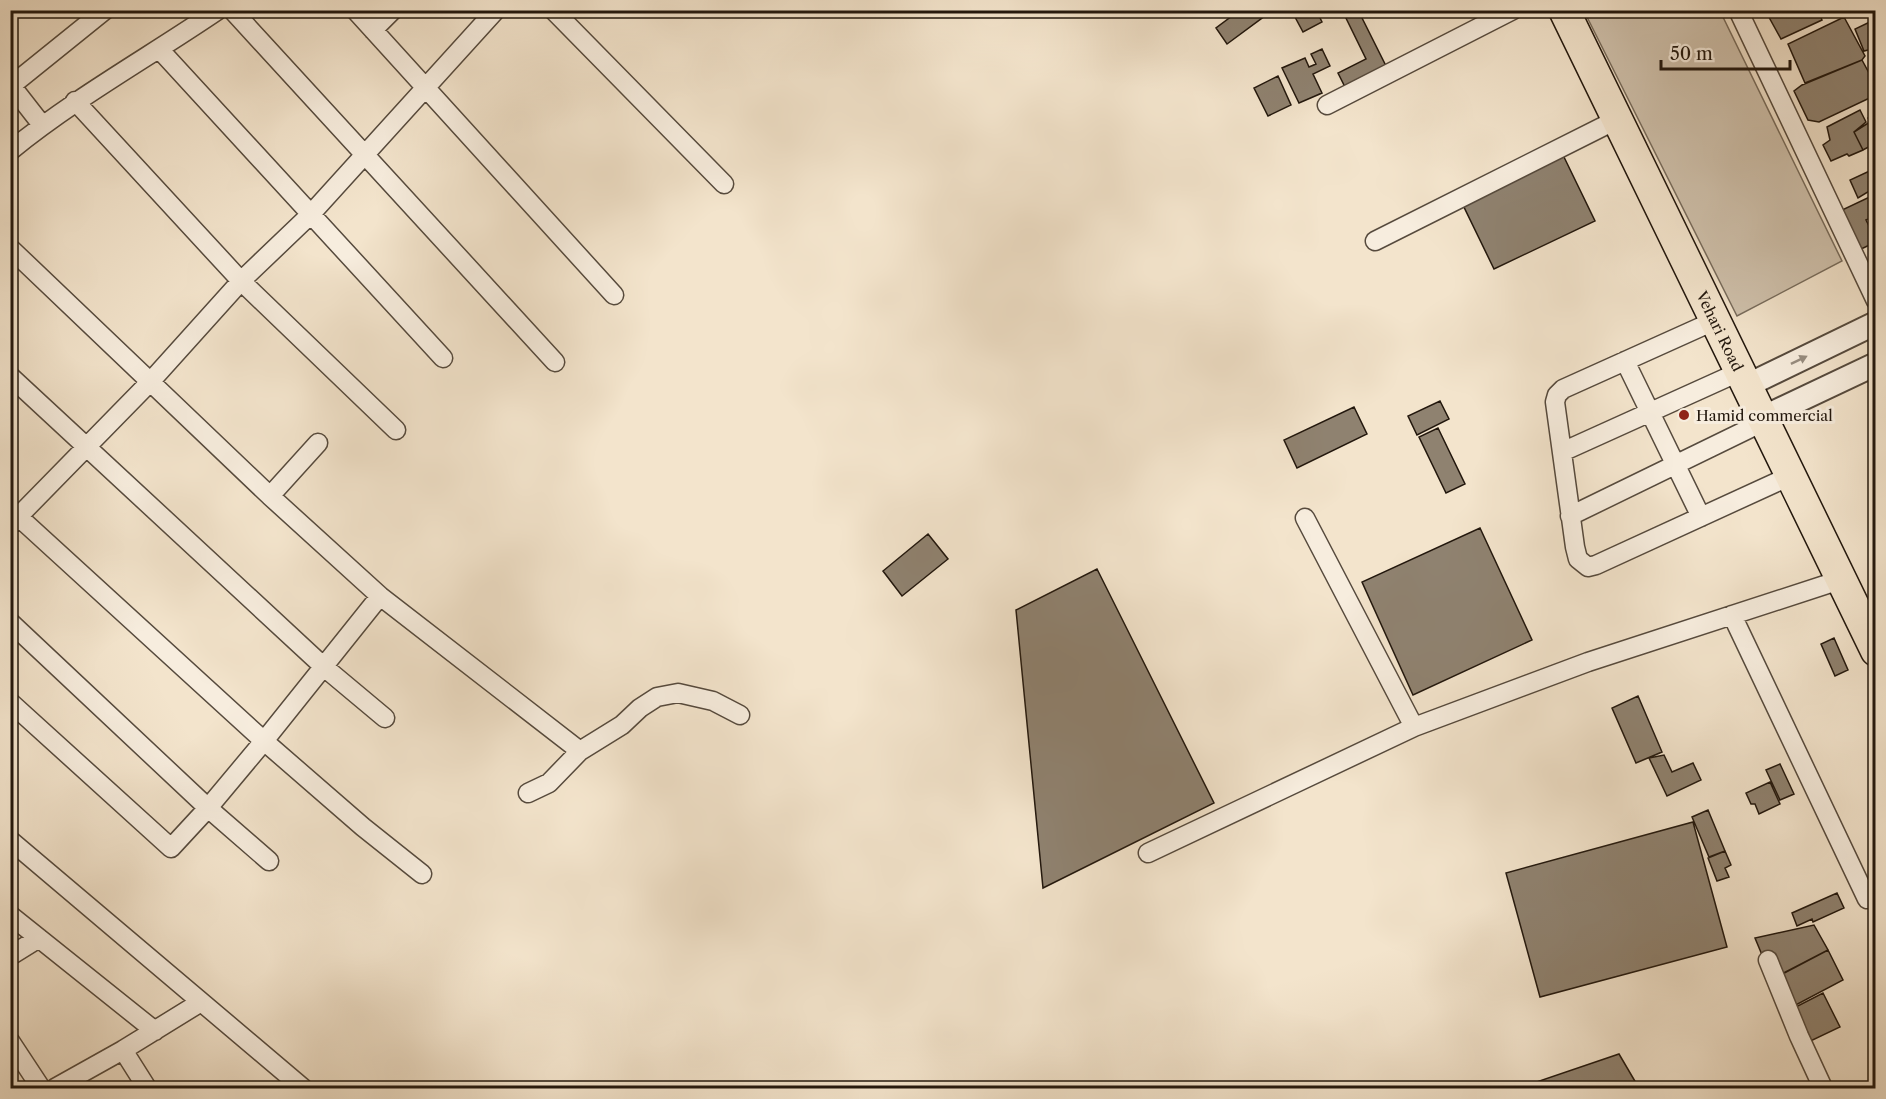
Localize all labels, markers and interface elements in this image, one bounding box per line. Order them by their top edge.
scale bar [1661,33,1790,71]
text: 50 m [1670,43,1713,65]
street label: Vehari Road [1692,287,1748,374]
one-way arrow [1790,356,1807,365]
place label: Hamid commercial [1696,406,1833,425]
marker: Hamid commercial [1677,408,1691,422]

